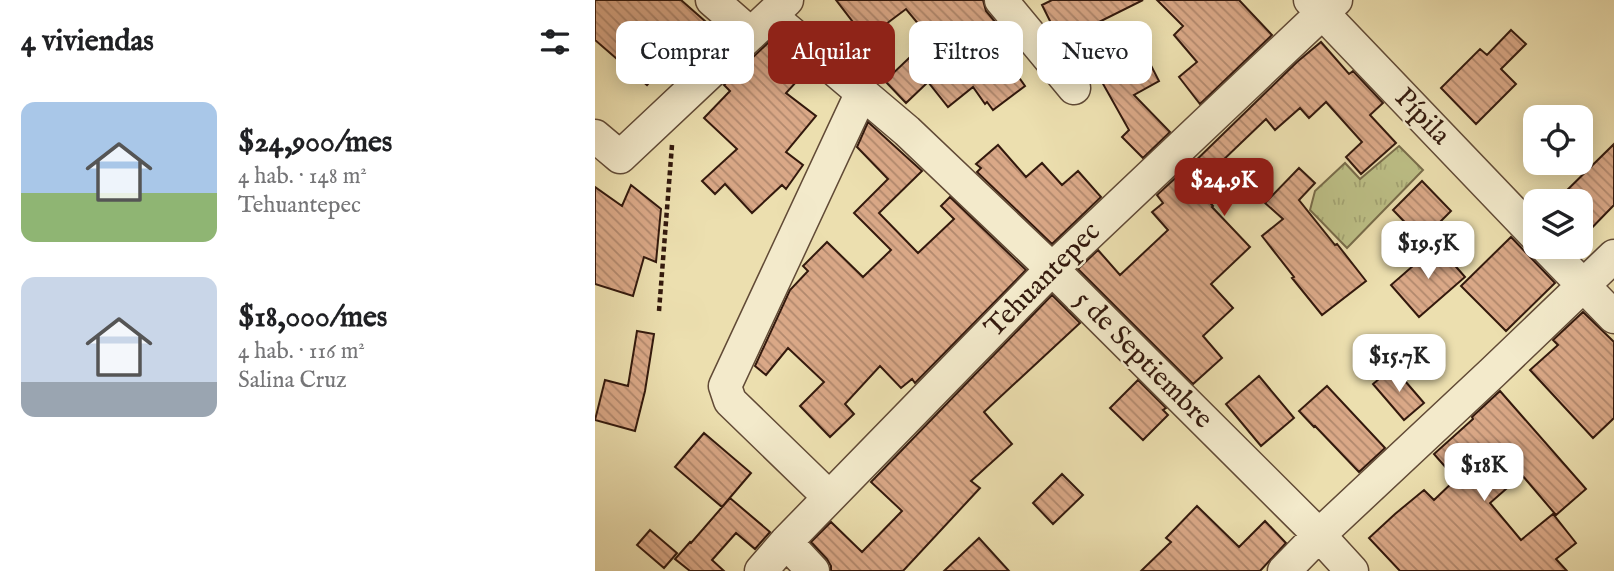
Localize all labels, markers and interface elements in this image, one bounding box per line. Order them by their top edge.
chip: Comprar [616,21,754,84]
chip: Alquilar [768,21,895,84]
chip: Filtros [909,21,1023,84]
chip: Nuevo [1037,21,1152,84]
text: 4 viviendas [21,23,154,61]
icon: filters [536,23,574,61]
street label: Pípila [1387,81,1458,154]
map controls [1523,105,1593,259]
button: locate [1523,105,1593,175]
text: $24,900/mes [238,124,392,162]
icon: home [77,130,161,214]
pin: $24.9K [1167,158,1281,218]
text: 4 hab. · 148 m² [238,162,367,191]
text: $24.9K [1191,166,1257,195]
button: layers [1523,189,1593,259]
text: Tehuantepec [238,191,361,220]
street label: Tehuantepec [978,215,1108,345]
pin: $19.5K [1371,222,1485,281]
text: $19.5K [1397,229,1459,258]
street label: 5 de Septiembre [1066,283,1220,437]
text: $18,000/mes [238,299,387,337]
icon: home [77,305,161,389]
pin: $15.7K [1342,334,1456,394]
text: 4 hab. · 116 m² [238,337,365,366]
text: $15.7K [1369,342,1429,371]
text: Salina Cruz [238,366,347,395]
pin: $18K [1443,444,1525,503]
text: $18K [1461,451,1507,480]

